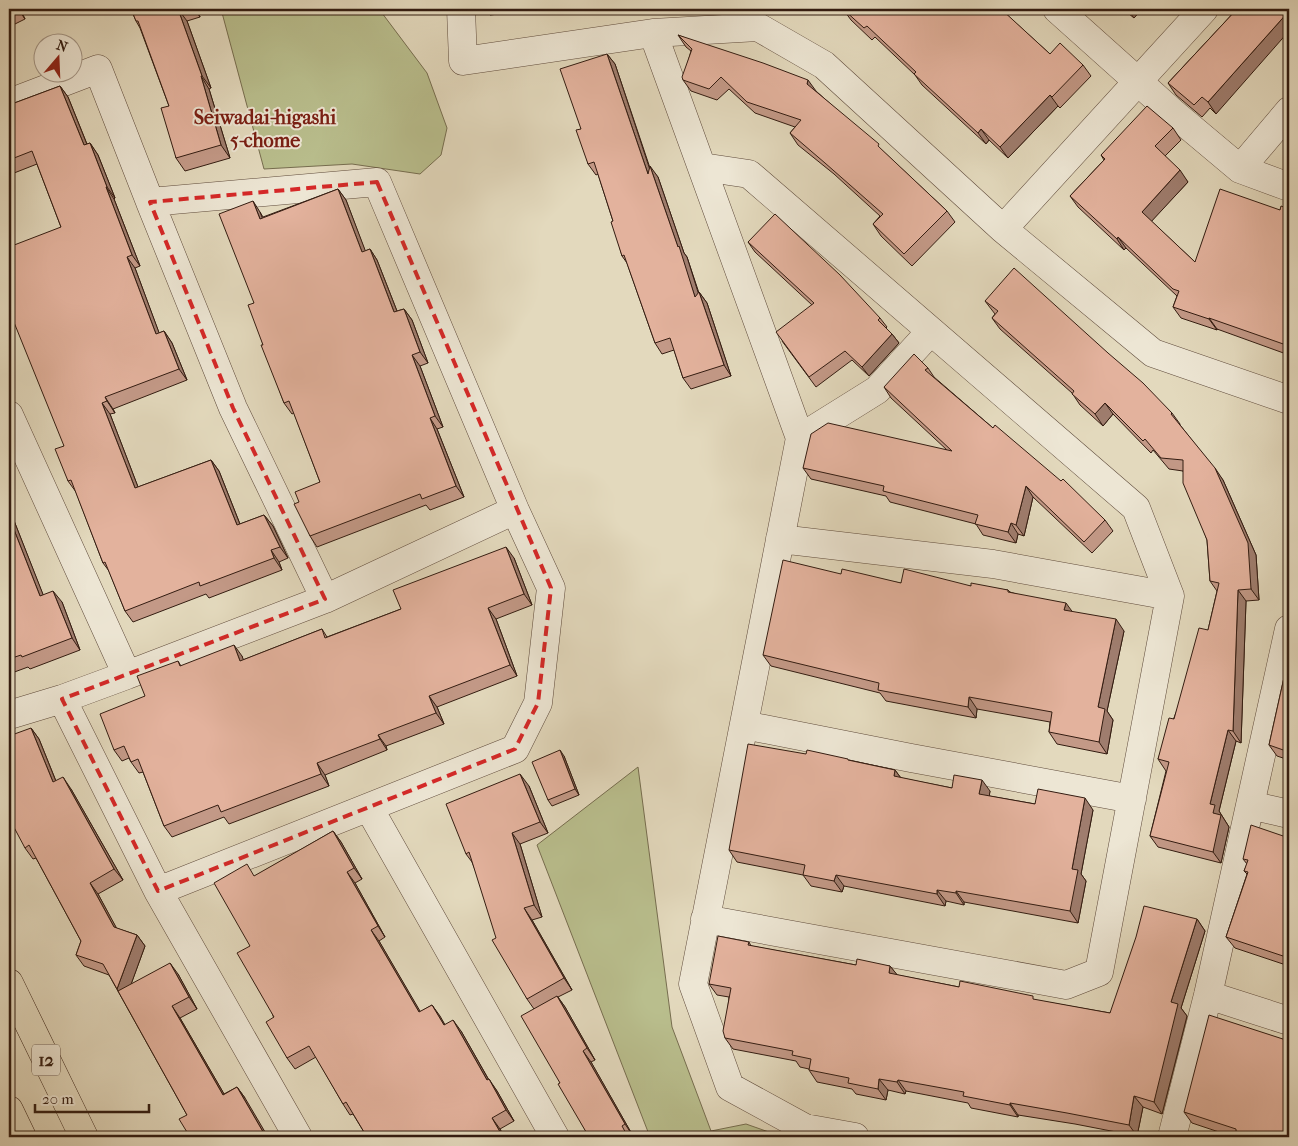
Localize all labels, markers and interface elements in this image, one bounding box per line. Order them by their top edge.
north arrow [32,32,82,82]
text: N [54,36,70,56]
district label: Seiwadai-higashi 5-chome [194,106,337,152]
road number: 12 [32,1044,60,1076]
scale bar [35,1081,149,1113]
text: 20 m [42,1090,74,1108]

